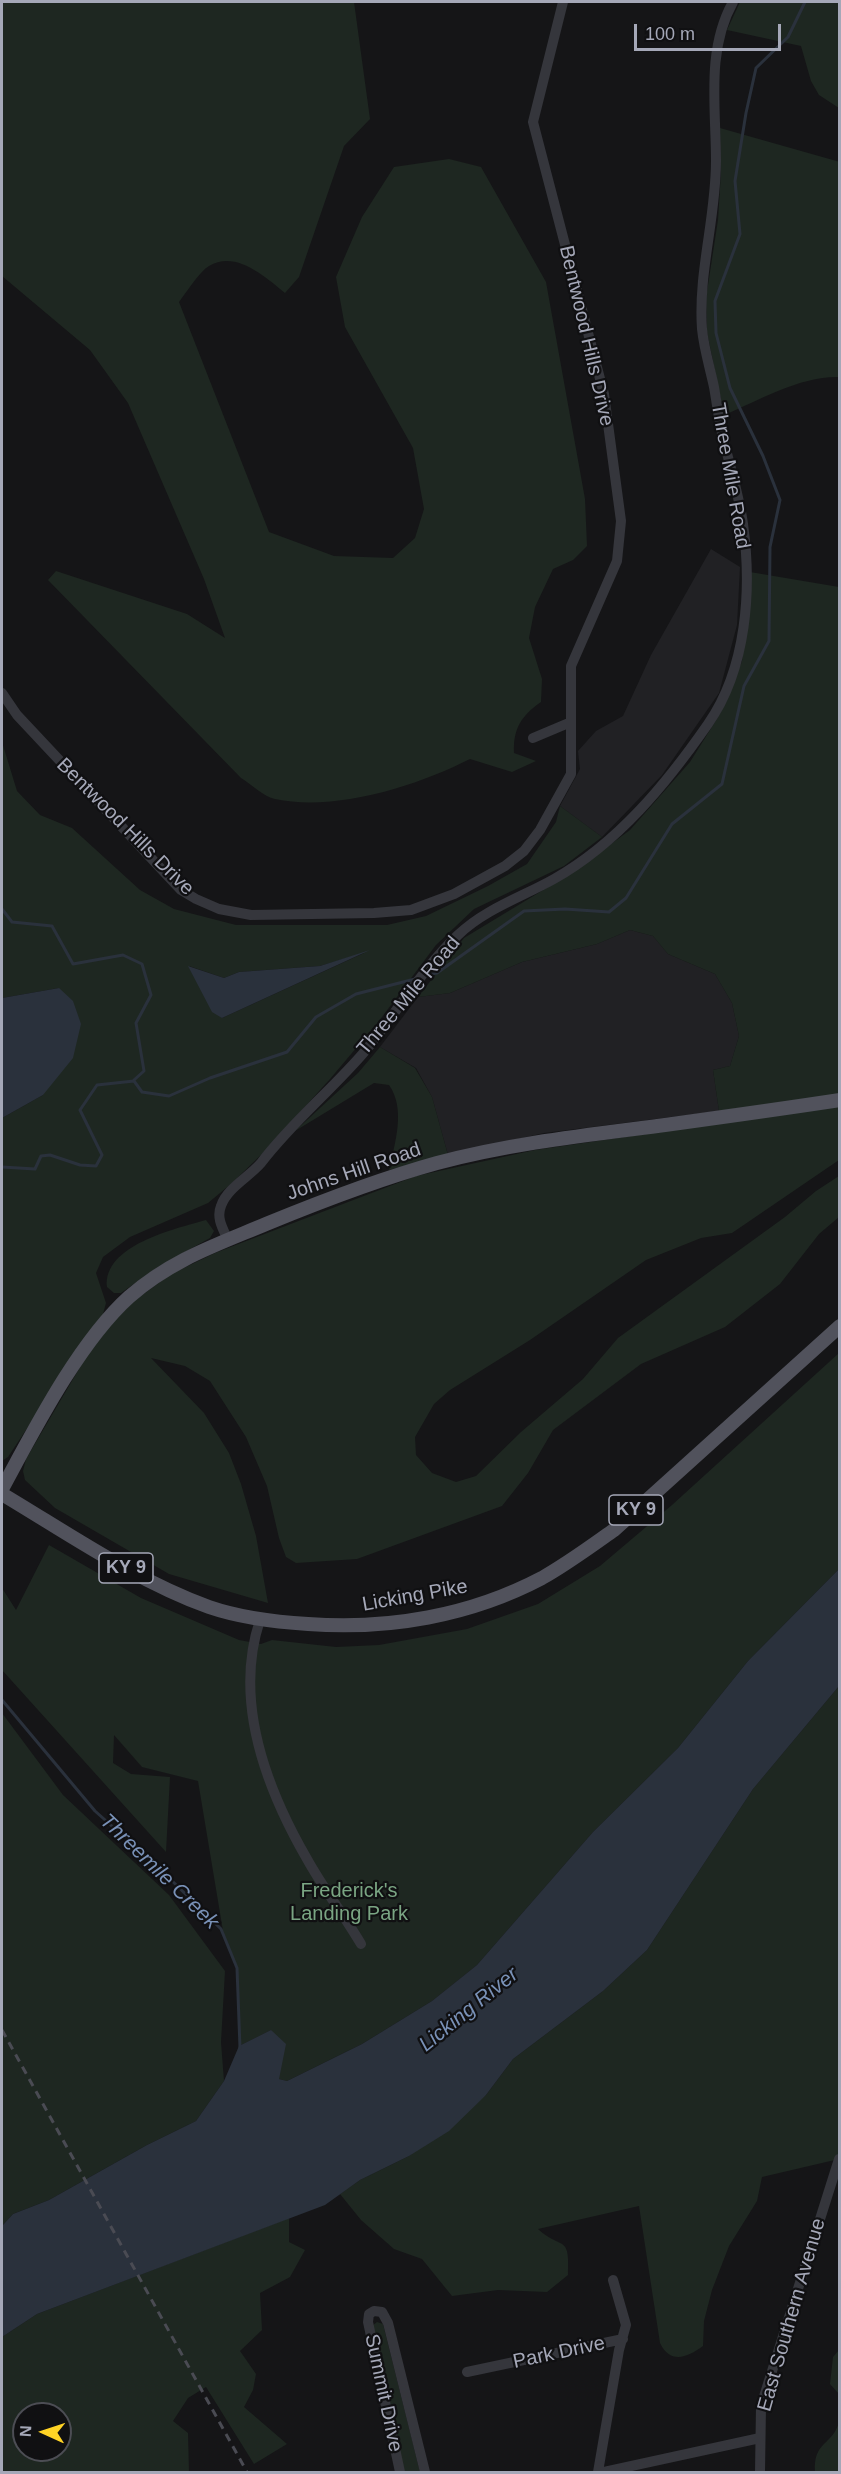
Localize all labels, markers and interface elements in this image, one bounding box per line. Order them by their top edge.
scale bar [637,12,784,50]
text: 100 m [645,24,695,44]
street label: Bentwood Hills Drive [554,243,618,429]
street label: Three Mile Road [705,401,755,551]
street label: Bentwood Hills Drive [51,753,199,901]
street label: Three Mile Road [352,932,466,1060]
street label: Johns Hill Road [284,1138,424,1206]
road number: KY 9 [609,1495,663,1525]
road number: KY 9 [99,1553,153,1583]
street label: Licking Pike [360,1575,470,1617]
water label: Threemile Creek [94,1809,224,1935]
park label: Frederick's Landing Park [290,1879,408,1926]
water label: Licking River [414,1962,524,2058]
street label: East Southern Avenue [753,2216,831,2414]
street label: Summit Drive [359,2332,407,2454]
street label: Park Drive [511,2332,607,2374]
north arrow [12,2402,72,2462]
text: N [17,2425,34,2437]

